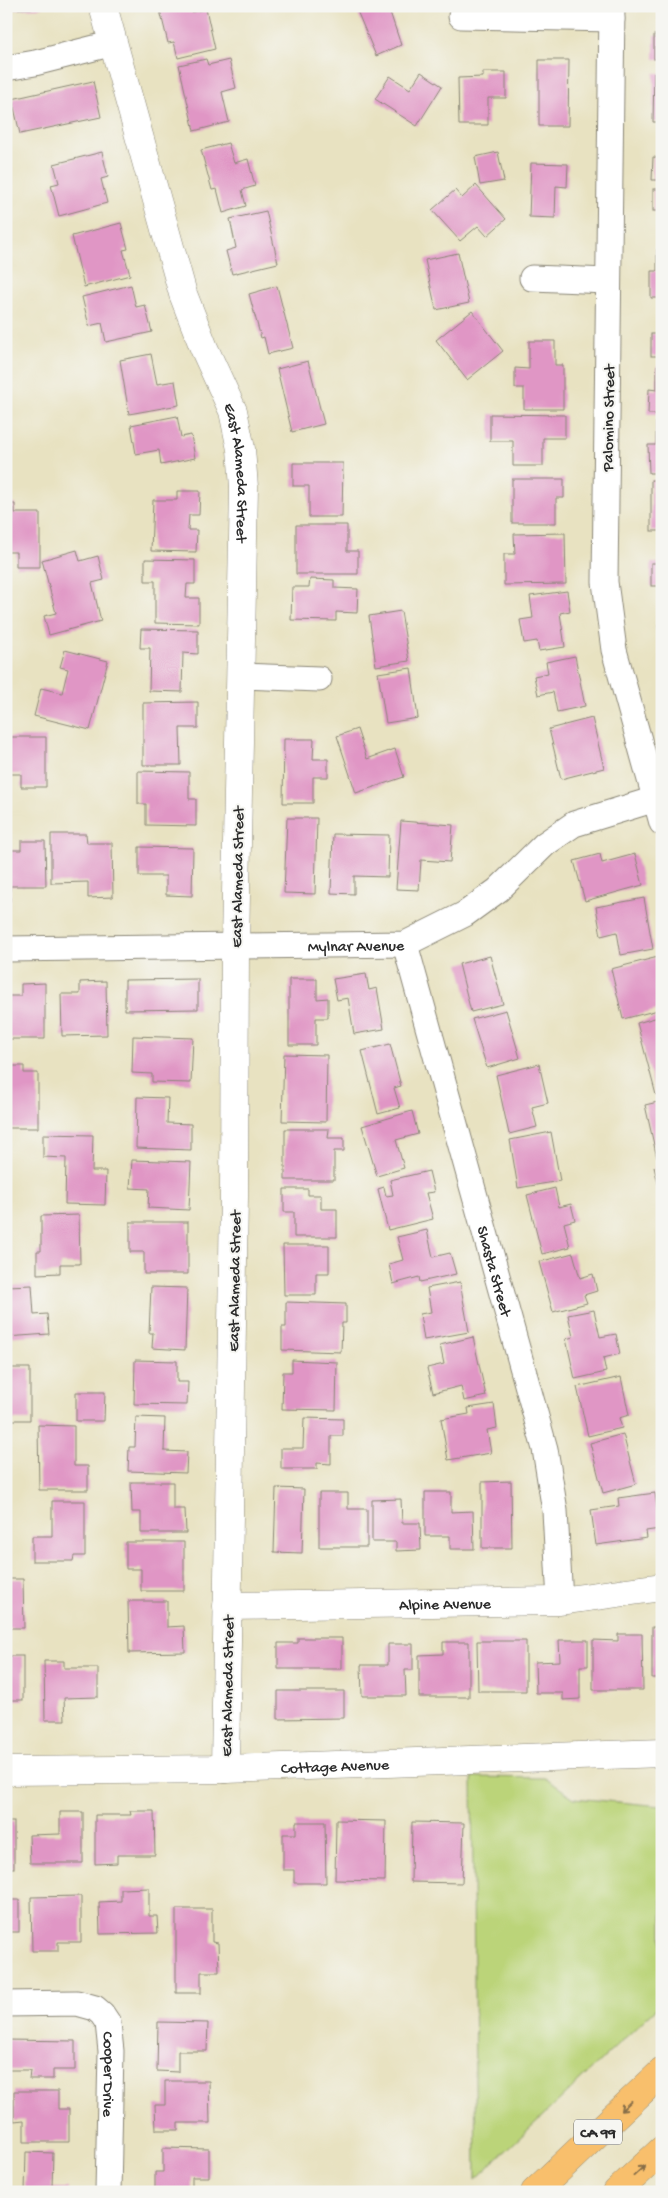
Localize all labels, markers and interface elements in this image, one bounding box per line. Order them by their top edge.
street label: Palomino Street [600,363,621,473]
street label: East Alameda Street [217,400,250,544]
street label: East Alameda Street [229,805,250,948]
street label: Mylnar Avenue [308,938,405,958]
street label: East Alameda Street [226,1209,247,1352]
street label: Shasta Street [471,1224,514,1320]
street label: Alpine Avenue [399,1596,492,1616]
street label: East Alameda Street [219,1614,240,1757]
street label: Cottage Avenue [281,1757,390,1780]
street label: Cooper Drive [96,2031,117,2118]
one-way arrow [620,2100,633,2112]
road number: CA 99 [574,2120,622,2144]
one-way arrow [633,2165,646,2177]

